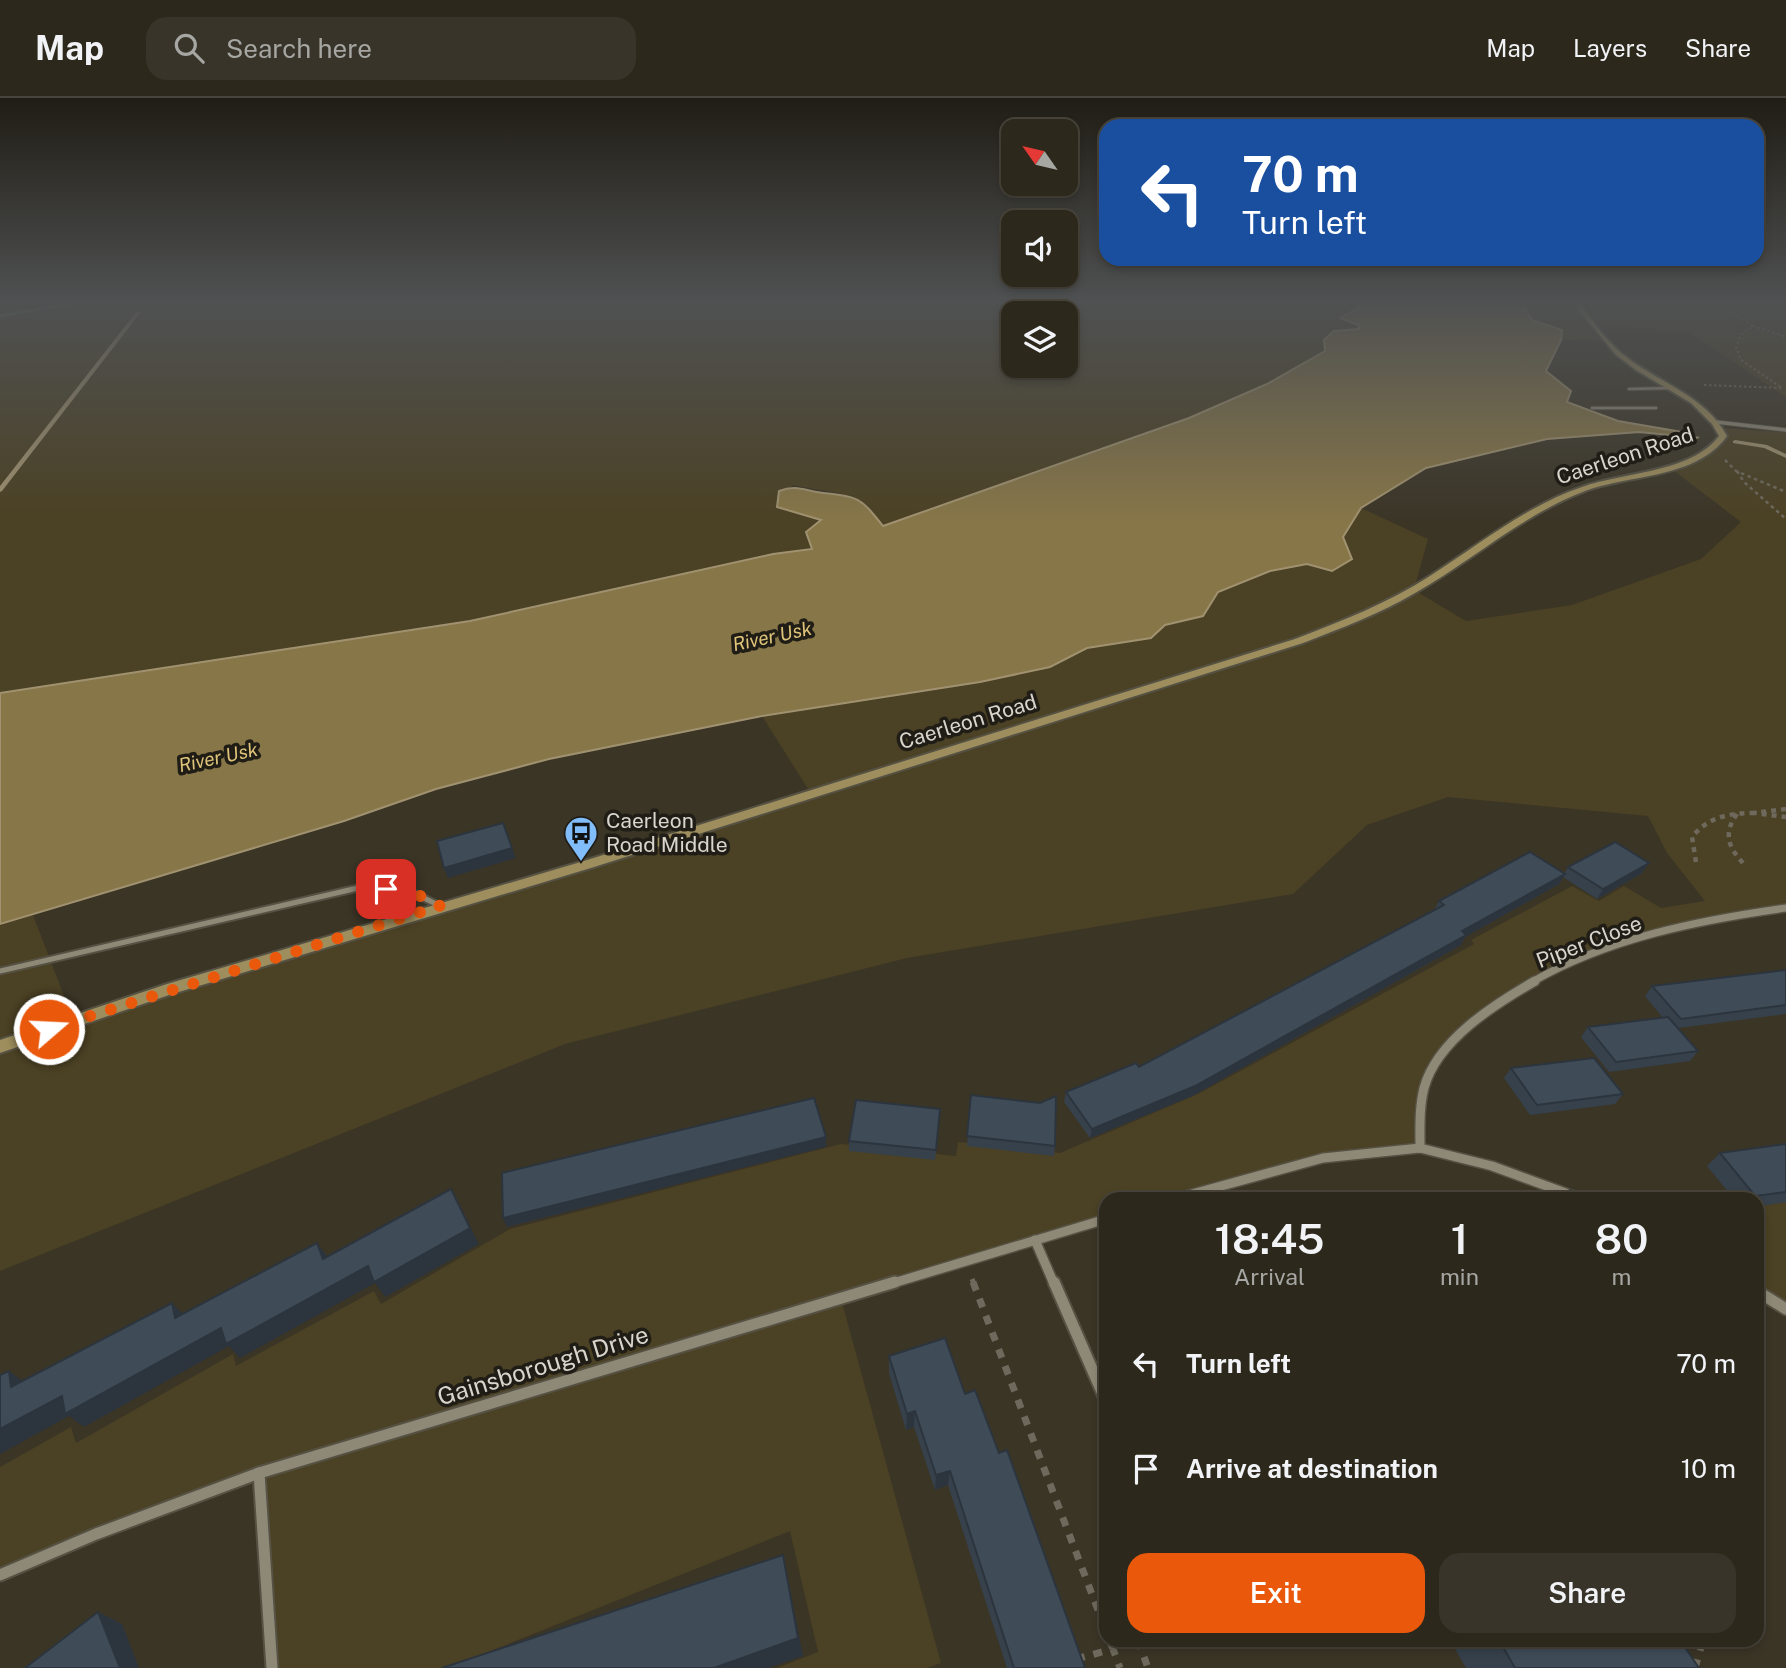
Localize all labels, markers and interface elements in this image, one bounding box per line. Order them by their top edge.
search box [146,17,636,80]
text: Map [35,29,104,67]
icon: search [170,29,208,67]
text: Search here [226,33,372,64]
text: Map [1486,34,1535,62]
text: Layers [1573,34,1647,62]
text: Share [1685,34,1751,62]
north arrow [1001,119,1078,196]
map controls [1001,119,1078,378]
text: 70 m [1242,145,1359,203]
icon: left [1127,147,1218,238]
text: Turn left [1242,204,1367,241]
button: sound [1001,210,1078,287]
button: layers [1001,301,1078,378]
street label: Caerleon Road [1553,422,1697,489]
water label: River Usk [730,617,814,655]
street label: Caerleon Road [896,689,1040,754]
water label: River Usk [176,738,260,776]
place label: Caerleon Road Middle [606,808,728,857]
bus stop icon: Caerleon Road Middle [562,814,600,863]
pin [356,859,416,919]
icon: arrive [367,870,405,908]
street label: Piper Close [1533,910,1645,973]
position arrow [12,992,86,1066]
text: 18:45 [1215,1214,1324,1263]
text: 1 [1451,1214,1468,1263]
text: 80 [1594,1214,1648,1263]
text: Arrival [1234,1263,1305,1290]
text: min [1440,1263,1479,1290]
text: m [1612,1263,1631,1290]
street label: Gainsborough Drive [434,1320,652,1411]
icon: left [1127,1345,1165,1383]
text: Turn left [1186,1348,1291,1379]
text: 70 m [1676,1348,1736,1379]
icon: arrive [1127,1450,1165,1488]
text: Arrive at destination [1186,1453,1438,1484]
text: 10 m [1681,1453,1736,1484]
button: Exit [1127,1553,1425,1633]
button: Share [1439,1553,1736,1633]

